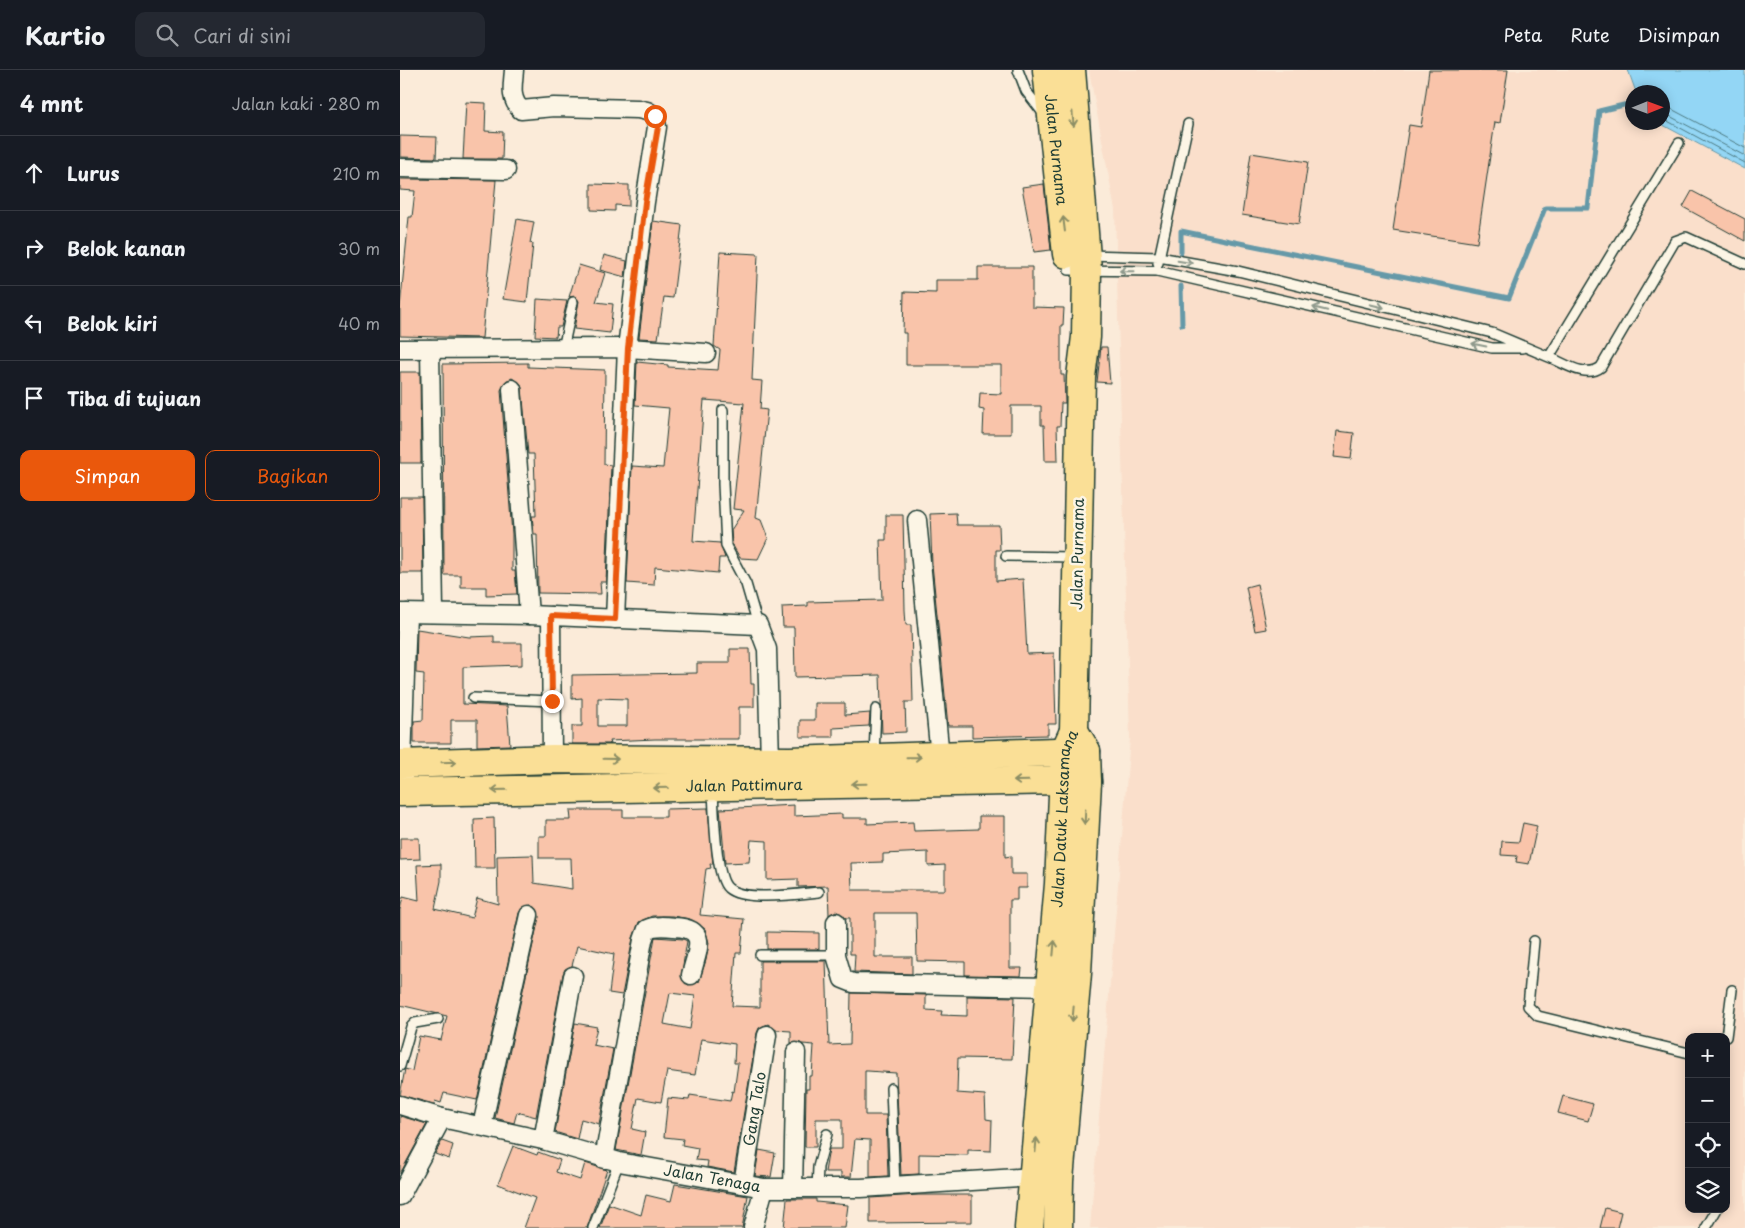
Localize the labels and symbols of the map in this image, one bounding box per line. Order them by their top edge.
north arrow [1625,85,1670,130]
street label: Jalan Purnama [1040,93,1075,207]
route start [644,105,667,128]
one-way arrow [1068,110,1078,126]
one-way arrow [1059,217,1069,233]
one-way arrow [1177,257,1193,267]
one-way arrow [1120,266,1136,276]
one-way arrow [1369,302,1385,311]
one-way arrow [1313,304,1329,313]
one-way arrow [1471,340,1487,350]
street label: Jalan Purnama [1064,497,1089,610]
route end [541,690,564,713]
street label: Jalan Datuk Laksamana [1044,725,1083,908]
one-way arrow [905,752,921,762]
one-way arrow [602,754,619,764]
one-way arrow [440,758,456,767]
street label: Jalan Pattimura [685,772,803,797]
one-way arrow [1013,776,1030,786]
one-way arrow [851,779,867,789]
one-way arrow [653,783,670,793]
one-way arrow [491,785,507,795]
one-way arrow [1081,809,1090,825]
one-way arrow [1049,940,1058,956]
one-way arrow [1069,1006,1078,1022]
street label: Gang Talo [736,1070,771,1147]
one-way arrow [1032,1137,1041,1153]
street label: Jalan Tenaga [662,1157,763,1197]

